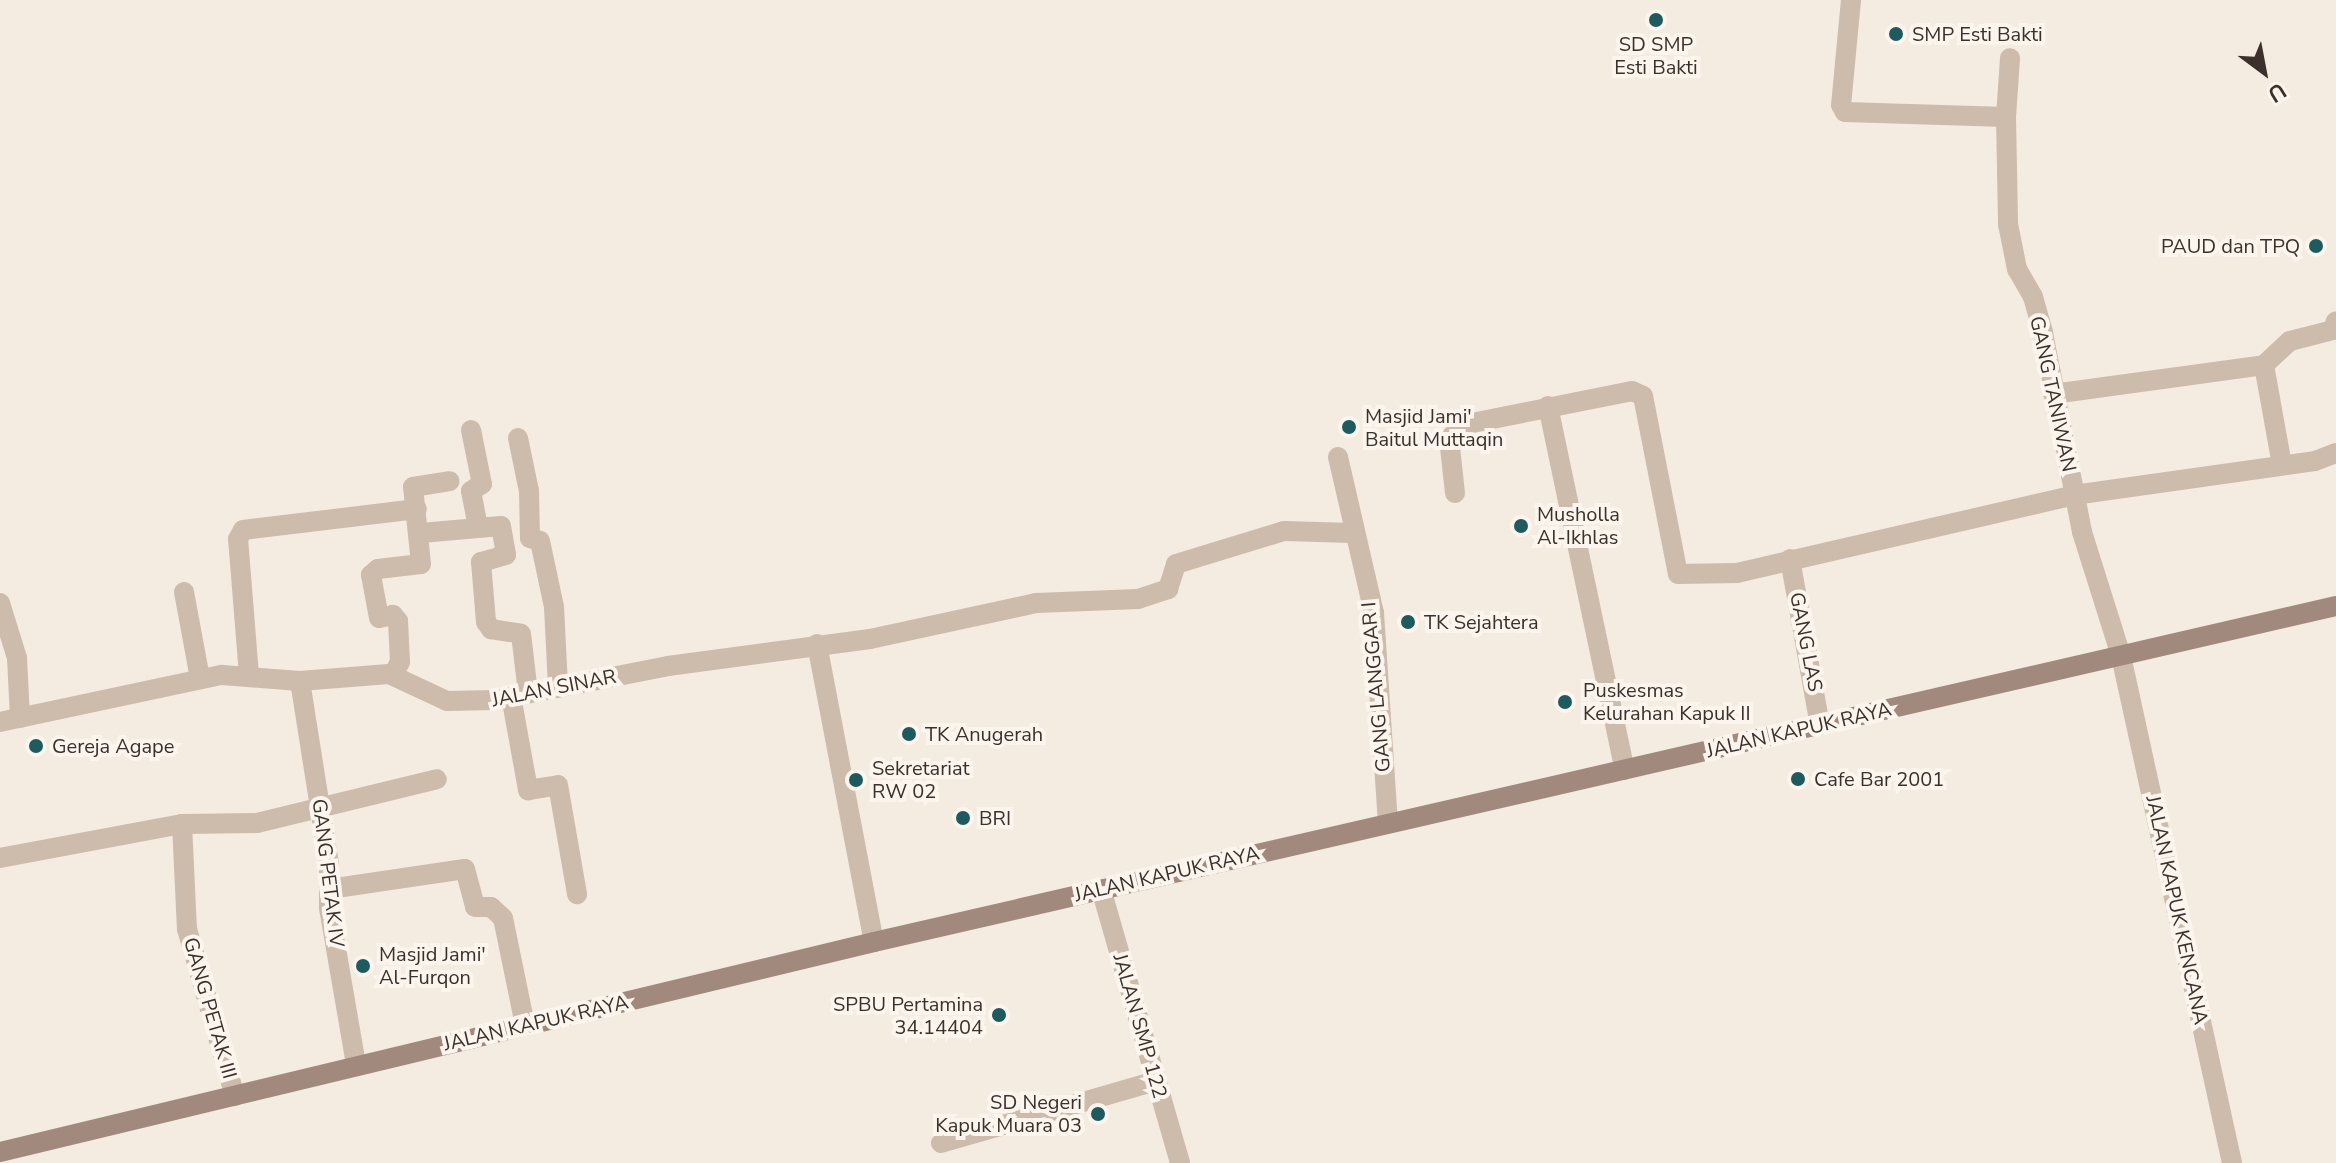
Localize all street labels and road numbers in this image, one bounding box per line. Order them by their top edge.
street label: GANG TANIWAN [2025,314,2081,474]
street label: GANG LAS [1785,590,1827,694]
street label: GANG LANGGAR I [1357,601,1395,773]
street label: JALAN SINAR [490,664,618,712]
street label: JALAN KAPUK RAYA [1704,697,1894,763]
street label: JALAN KAPUK KENCANA [2141,793,2213,1027]
street label: GANG PETAK IV [307,797,349,949]
street label: JALAN KAPUK RAYA [1072,841,1262,907]
street label: GANG PETAK III [178,935,242,1081]
street label: JALAN SMP 122 [1108,951,1172,1101]
street label: JALAN KAPUK RAYA [441,990,631,1056]

